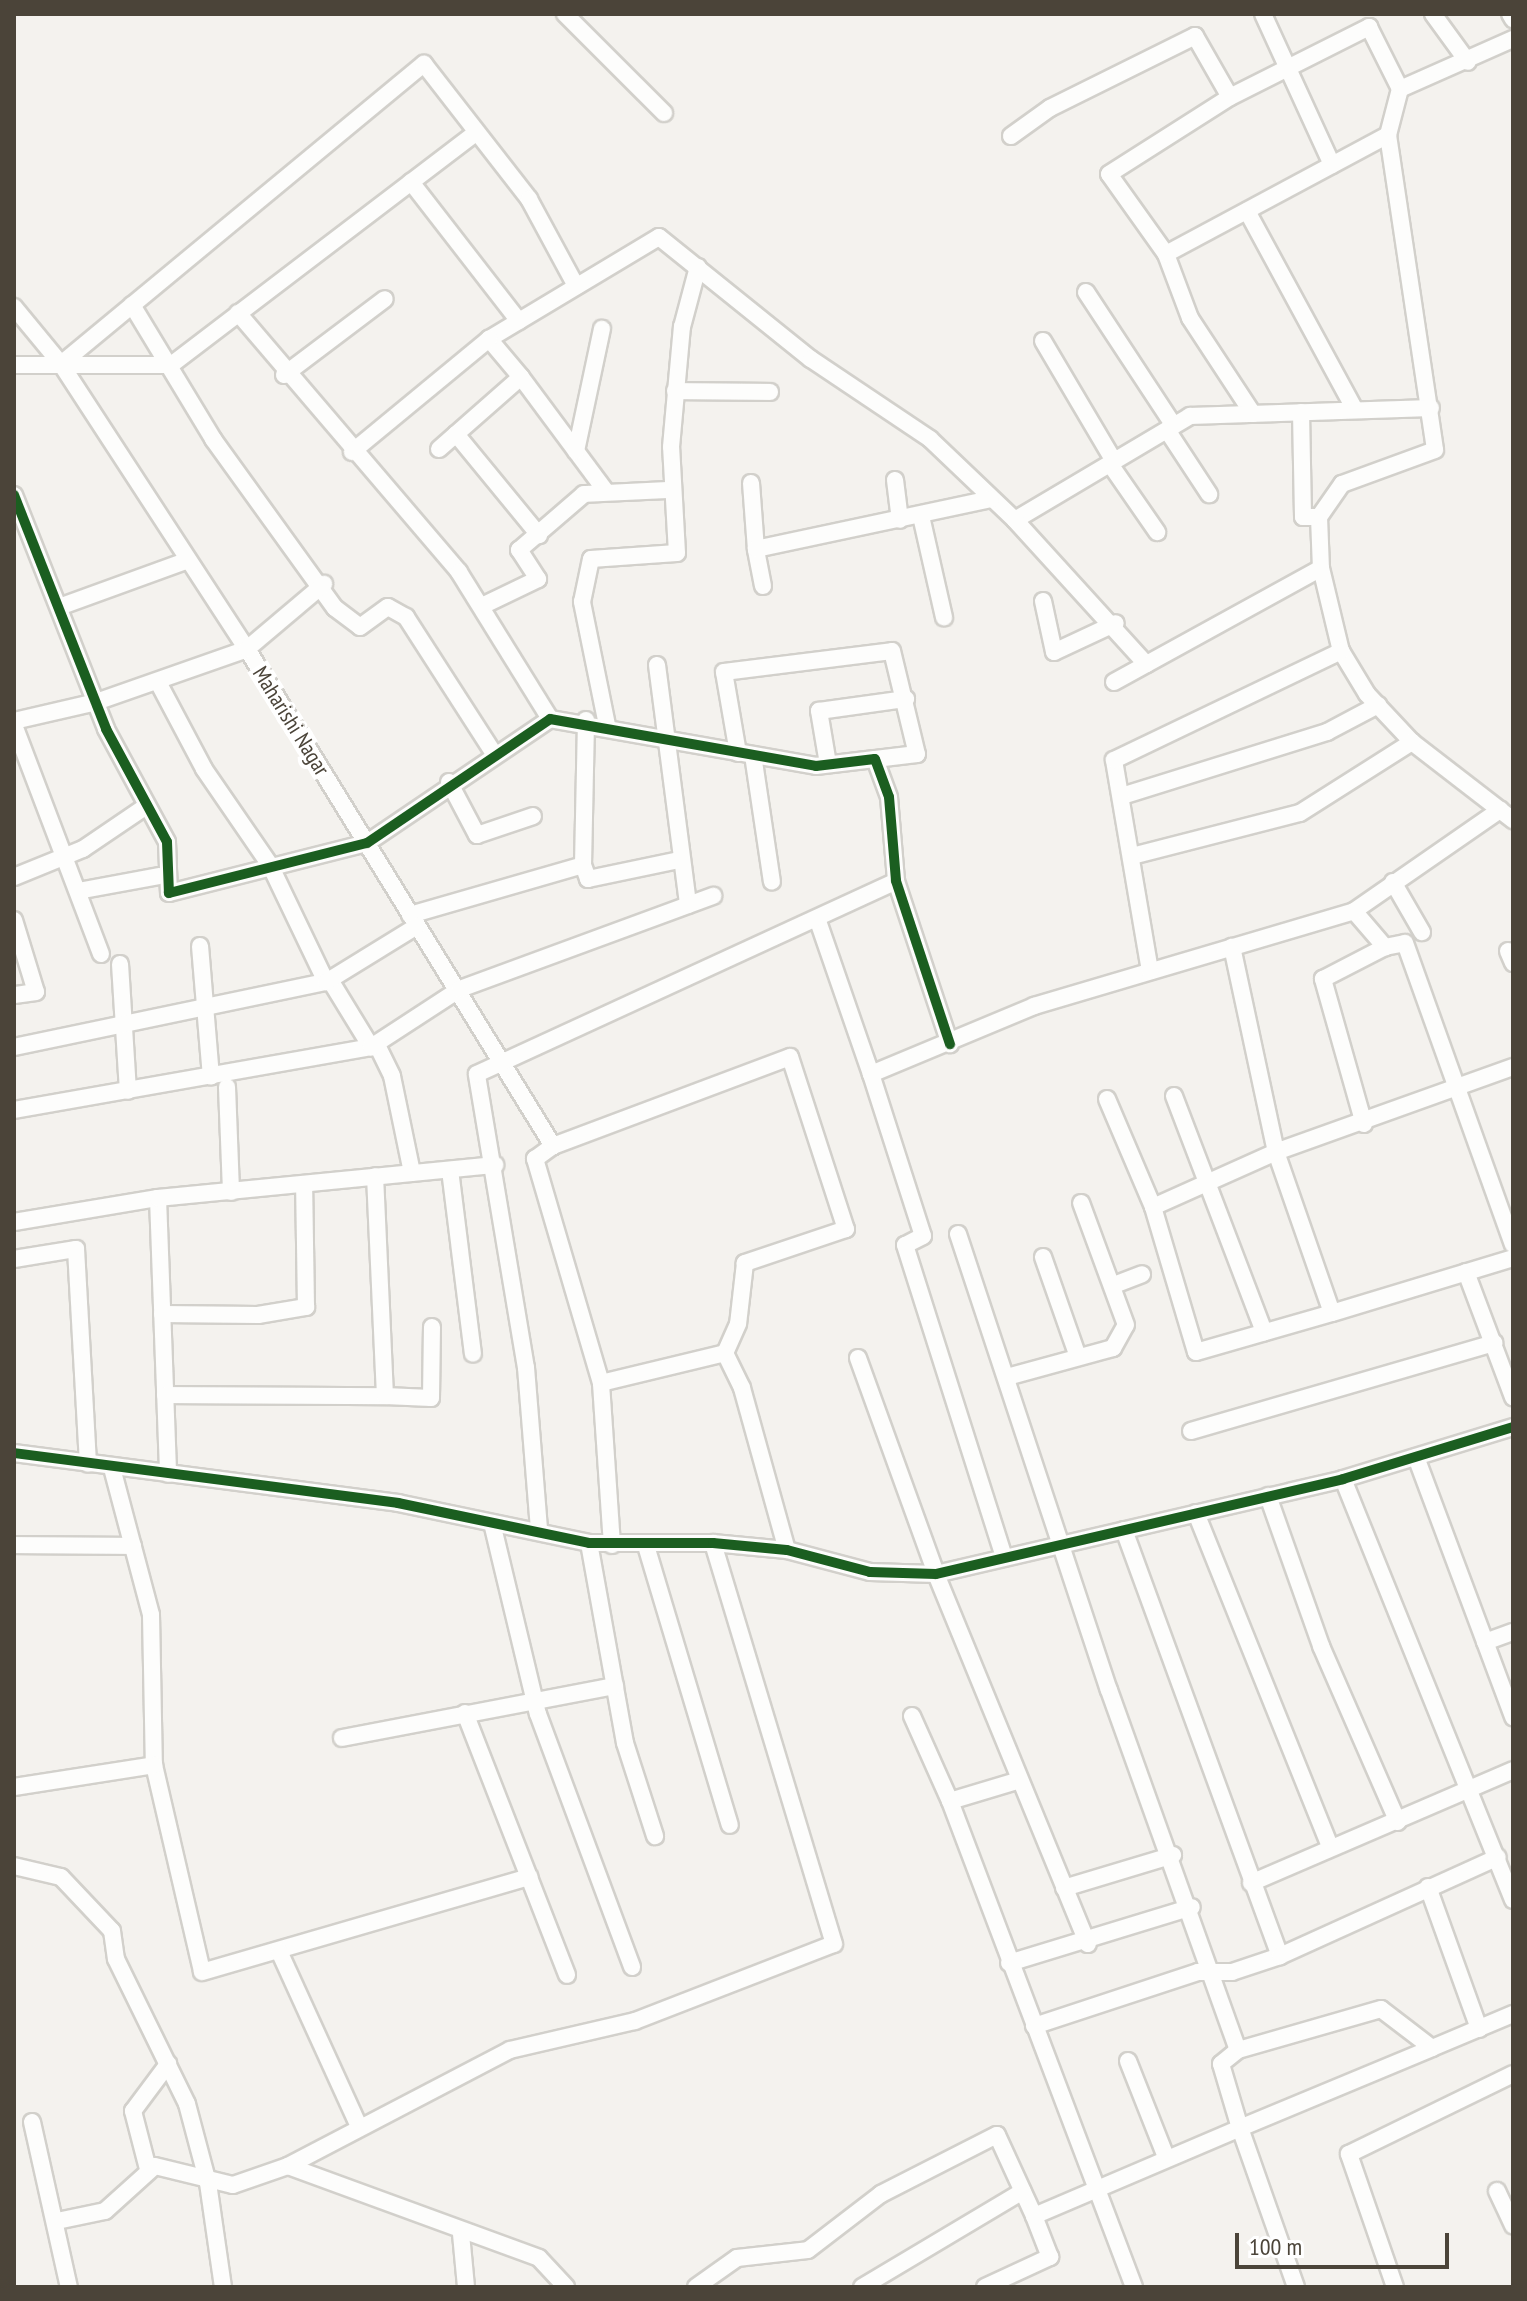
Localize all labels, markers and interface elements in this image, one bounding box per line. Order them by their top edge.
street label: Maharishi Nagar [247,662,335,780]
scale bar [1239,2217,1453,2267]
text: 100 m [1249,2231,1302,2262]

